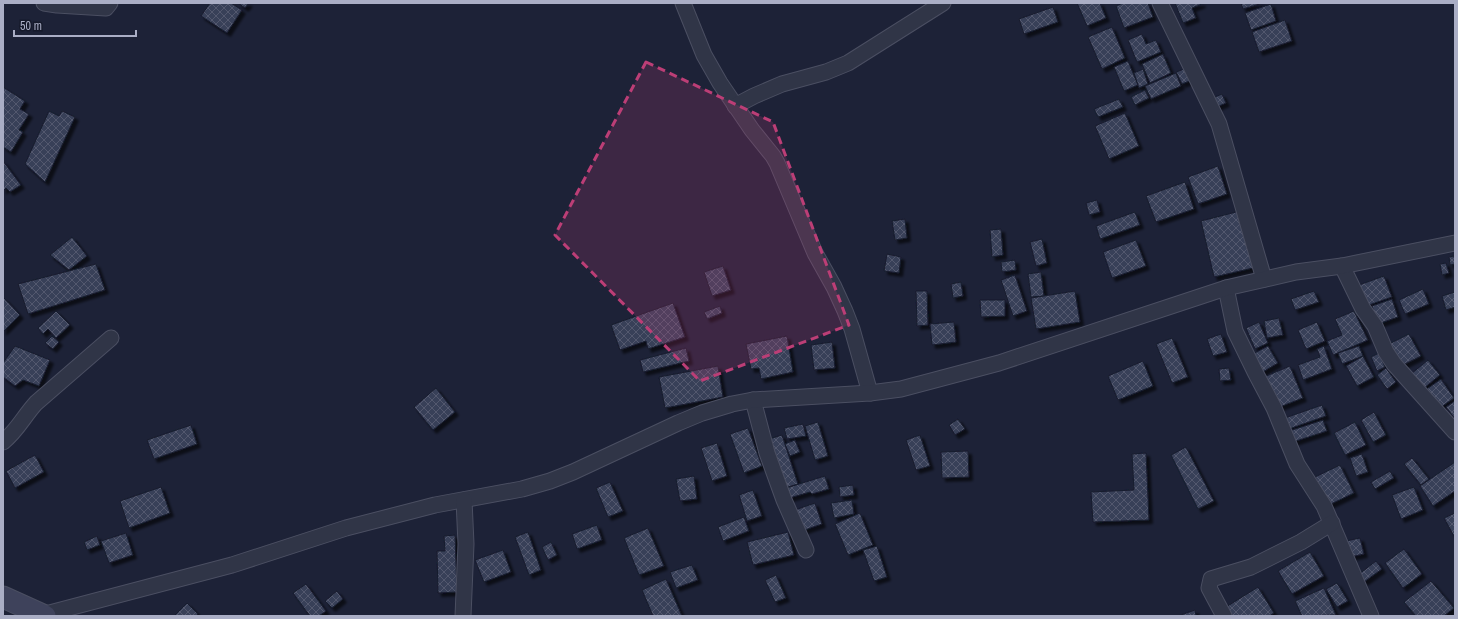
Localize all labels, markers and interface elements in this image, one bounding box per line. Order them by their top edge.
scale bar [14,12,136,38]
text: 50 m [20,18,42,34]

